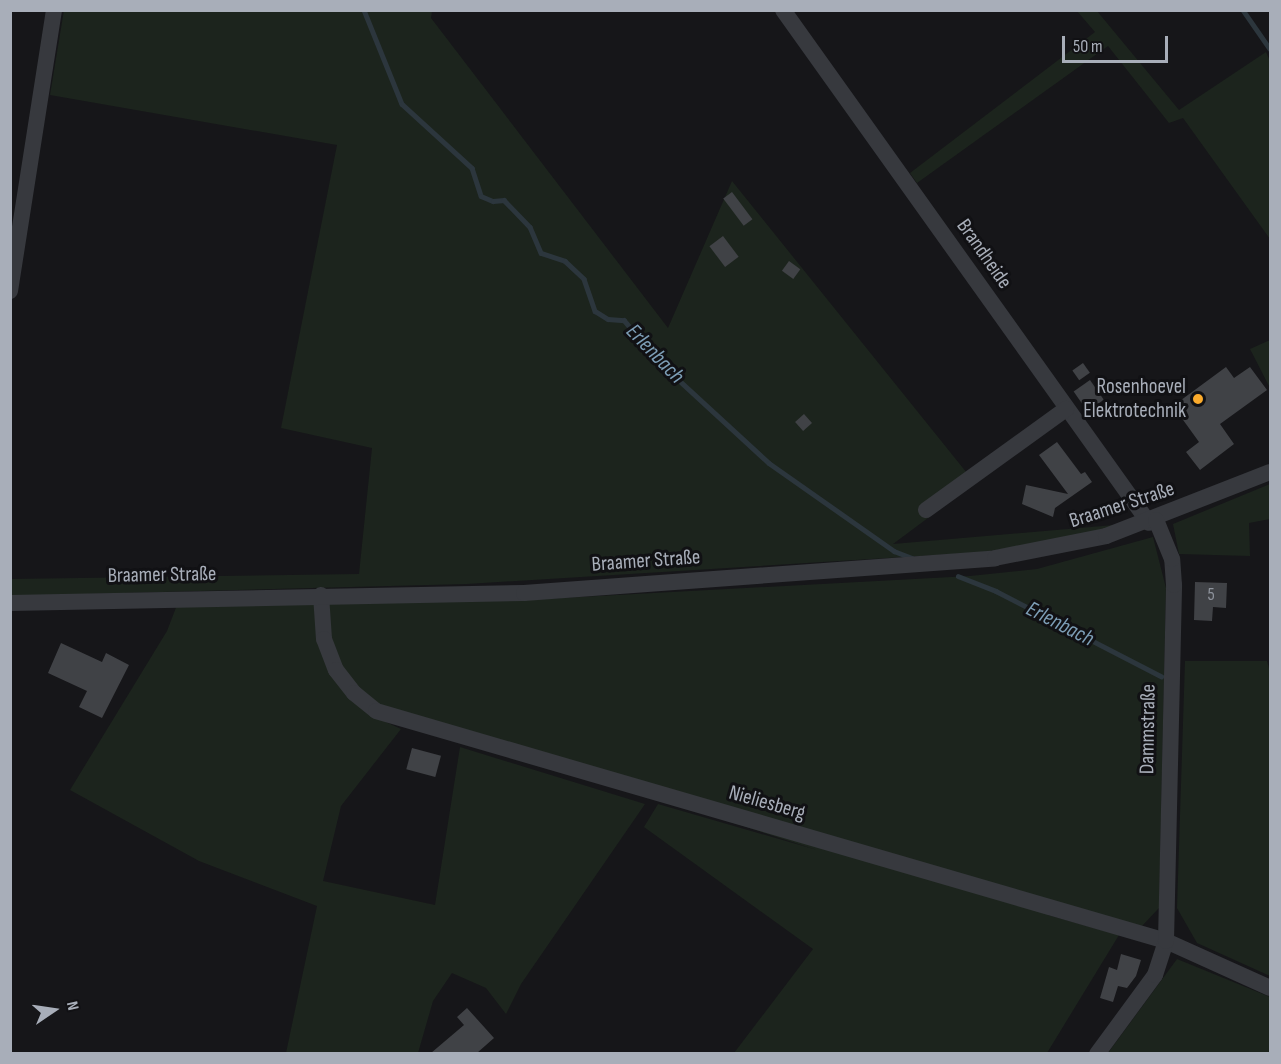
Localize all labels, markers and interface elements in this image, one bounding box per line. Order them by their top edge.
scale bar [1065,24,1172,62]
text: 50 m [1073,36,1103,57]
street label: Brandheide [951,214,1017,294]
water label: Erlenbach [620,319,690,389]
place label: Rosenhoevel Elektrotechnik [1083,374,1186,424]
marker: Rosenhoevel Elektrotechnik [1191,392,1205,406]
street label: Braamer Straße [1066,476,1178,534]
street label: Braamer Straße [591,545,701,577]
street label: Braamer Straße [107,561,217,589]
house number: 5 [1207,584,1215,606]
water label: Erlenbach [1022,596,1098,652]
street label: Dammstraße [1135,684,1161,774]
street label: Nieliesberg [726,780,808,826]
north arrow [24,980,84,1040]
text: N [62,1000,82,1012]

